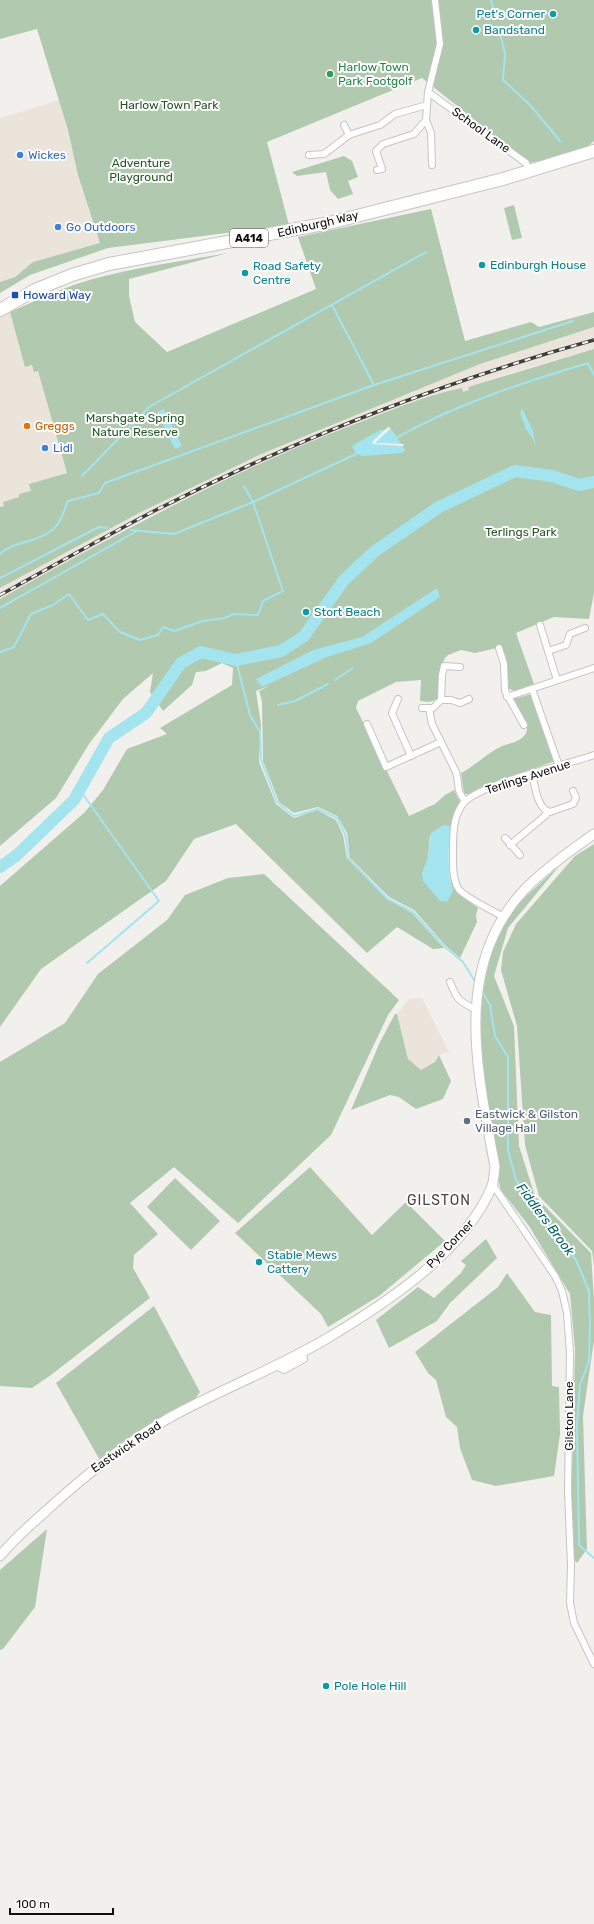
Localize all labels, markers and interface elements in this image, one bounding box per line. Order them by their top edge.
place label: Pet's Corner [477,7,545,21]
marker: Pet's Corner [548,9,558,19]
place label: Bandstand [484,23,545,37]
marker: Bandstand [471,25,481,35]
place label: Harlow Town Park Footgolf [338,60,413,88]
marker: Harlow Town Park Footgolf [325,69,335,79]
park label: Harlow Town Park [120,98,219,112]
street label: School Lane [449,104,513,156]
place label: Wickes [28,148,66,162]
marker: Wickes [15,150,25,160]
park label: Adventure Playground [109,156,173,184]
street label: Edinburgh Way [276,208,360,240]
place label: Go Outdoors [66,220,136,234]
marker: Go Outdoors [53,222,63,232]
road number: A414 [230,229,268,247]
place label: Edinburgh House [490,258,587,272]
place label: Road Safety Centre [253,259,321,287]
marker: Edinburgh House [477,260,487,270]
marker: Road Safety Centre [240,268,250,278]
place label: Howard Way [23,288,92,302]
marker: Howard Way [10,290,20,300]
park label: Marshgate Spring Nature Reserve [86,411,184,439]
place label: Greggs [35,419,75,433]
marker: Greggs [22,421,32,431]
place label: Lidl [53,441,73,455]
marker: Lidl [40,443,50,453]
park label: Terlings Park [485,525,557,539]
place label: Stort Beach [314,605,381,619]
marker: Stort Beach [301,607,311,617]
street label: Terlings Avenue [484,757,572,797]
place label: Eastwick & Gilston Village Hall [475,1107,578,1135]
marker: Eastwick & Gilston Village Hall [462,1116,472,1126]
water label: Fiddlers Brook [514,1180,578,1259]
district label: GILSTON [407,1192,471,1209]
street label: Pye Corner [424,1217,477,1271]
place label: Stable Mews Cattery [267,1248,337,1276]
marker: Stable Mews Cattery [254,1257,264,1267]
street label: Gilston Lane [562,1381,576,1451]
street label: Eastwick Road [88,1418,164,1476]
place label: Pole Hole Hill [334,1679,407,1693]
marker: Pole Hole Hill [321,1681,331,1691]
scale bar [10,1890,113,1916]
text: 100 m [16,1897,50,1911]

